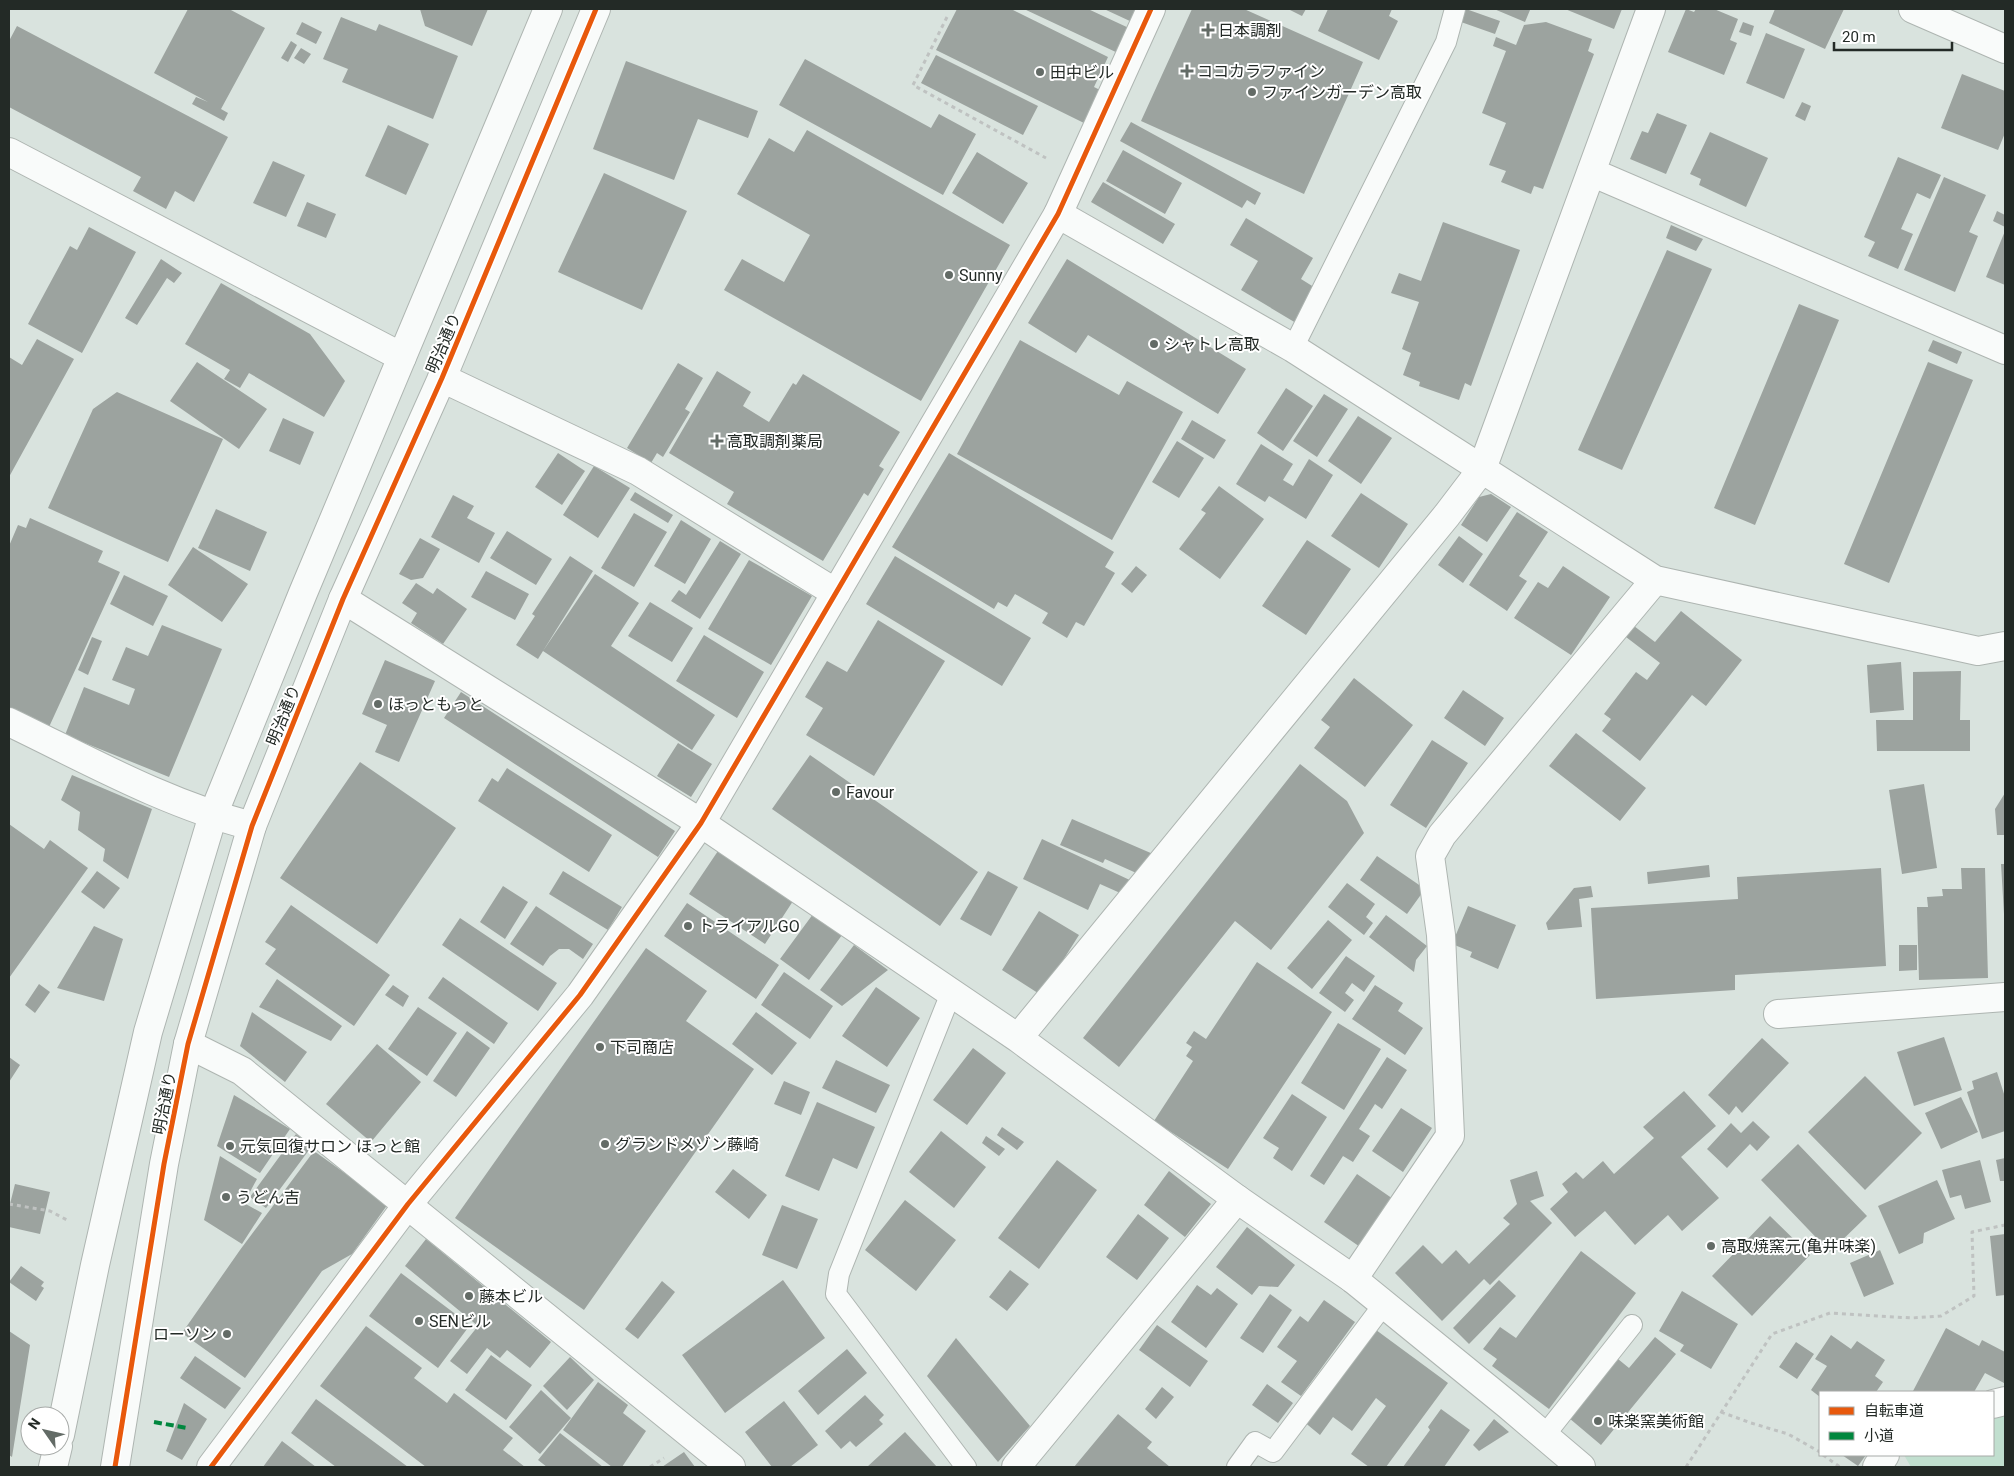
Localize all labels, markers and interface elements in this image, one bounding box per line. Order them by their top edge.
scale bar [1834,20,1952,52]
place label: 日本調剤 [1218,21,1282,40]
marker: 日本調剤 [1202,24,1214,36]
text: 20 m [1842,28,1876,46]
place label: ココカラファイン [1197,62,1325,81]
place label: 田中ビル [1050,63,1114,82]
marker: ココカラファイン [1181,65,1193,77]
marker: 田中ビル [1034,66,1046,78]
place label: ファインガーデン高取 [1262,83,1422,102]
marker: ファインガーデン高取 [1246,86,1258,98]
place label: Sunny [959,266,1003,285]
marker: Sunny [943,269,955,281]
street label: 明治通り [422,310,465,376]
place label: シャトレ高取 [1164,335,1260,354]
marker: シャトレ高取 [1148,338,1160,350]
place label: 高取調剤薬局 [727,432,823,451]
marker: 高取調剤薬局 [711,435,723,447]
street label: 明治通り [263,682,304,748]
place label: ほっともっと [388,695,484,714]
marker: ほっともっと [372,698,384,710]
place label: Favour [846,783,895,802]
marker: Favour [830,786,842,798]
place label: トライアルGO [698,917,800,936]
marker: トライアルGO [682,920,694,932]
place label: 下司商店 [610,1038,674,1057]
marker: 下司商店 [594,1041,606,1053]
street label: 明治通り [149,1070,180,1136]
place label: グランドメゾン藤崎 [615,1135,759,1154]
place label: 元気回復サロン ほっと館 [240,1137,420,1156]
marker: グランドメゾン藤崎 [599,1138,611,1150]
marker: 元気回復サロン ほっと館 [224,1140,236,1152]
place label: うどん吉 [236,1188,300,1207]
marker: うどん吉 [220,1191,232,1203]
place label: 高取焼窯元(亀井味楽) [1721,1237,1876,1256]
marker: 高取焼窯元(亀井味楽) [1705,1240,1717,1252]
place label: 藤本ビル [479,1287,543,1306]
marker: 藤本ビル [463,1290,475,1302]
place label: SENビル [429,1312,491,1331]
marker: SENビル [413,1315,425,1327]
place label: ローソン [153,1325,217,1344]
marker: ローソン [221,1328,233,1340]
legend [1819,1391,1994,1456]
text: 自転車道 [1864,1402,1924,1420]
north arrow [20,1406,70,1456]
place label: 味楽窯美術館 [1608,1412,1704,1431]
text: N [25,1415,44,1432]
marker: 味楽窯美術館 [1592,1415,1604,1427]
text: 小道 [1864,1427,1894,1445]

